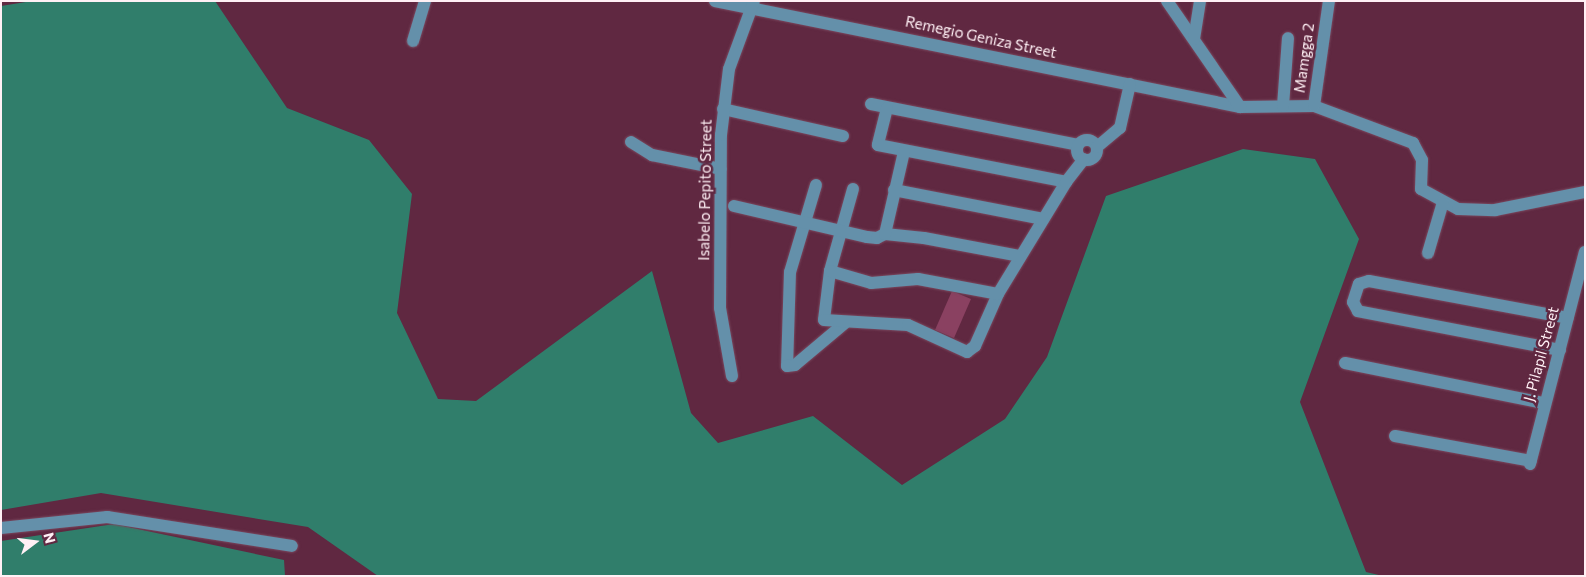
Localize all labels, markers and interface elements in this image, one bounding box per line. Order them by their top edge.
street label: Remegio Geniza Street [904,12,1058,62]
street label: Mamgga 2 [1290,22,1318,94]
street label: Isabelo Pepito Street [695,119,715,261]
street label: J. Pilapil Street [1520,305,1562,403]
north arrow [10,517,60,567]
text: N [40,531,60,545]

